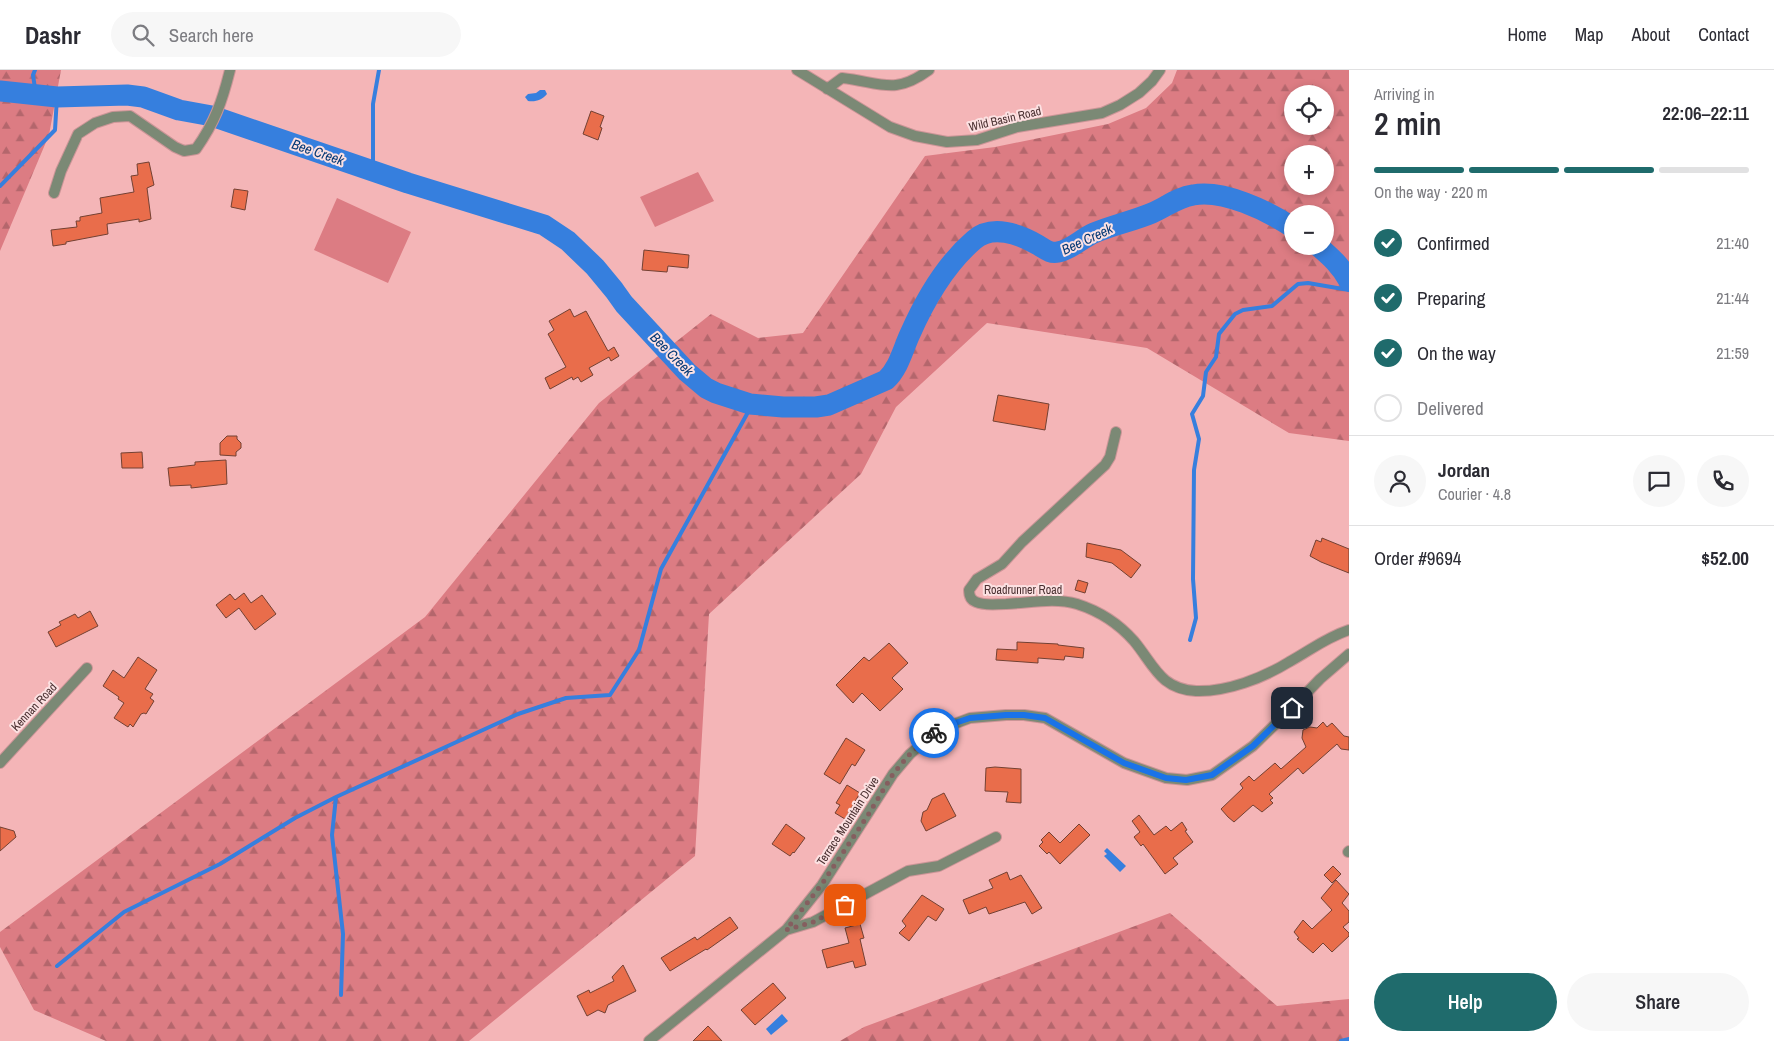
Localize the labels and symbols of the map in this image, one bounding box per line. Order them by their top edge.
street label: Wild Basin Road [967,103,1043,135]
water label: Bee Creek [289,135,348,170]
water label: Bee Creek [1059,219,1117,259]
water label: Bee Creek [646,328,698,380]
street label: Roadrunner Road [984,582,1062,598]
street label: Kennan Road [8,680,60,734]
pin [1271,687,1313,729]
courier [909,708,959,758]
street label: Terrace Mountain Drive [813,774,883,868]
pin [824,884,866,926]

